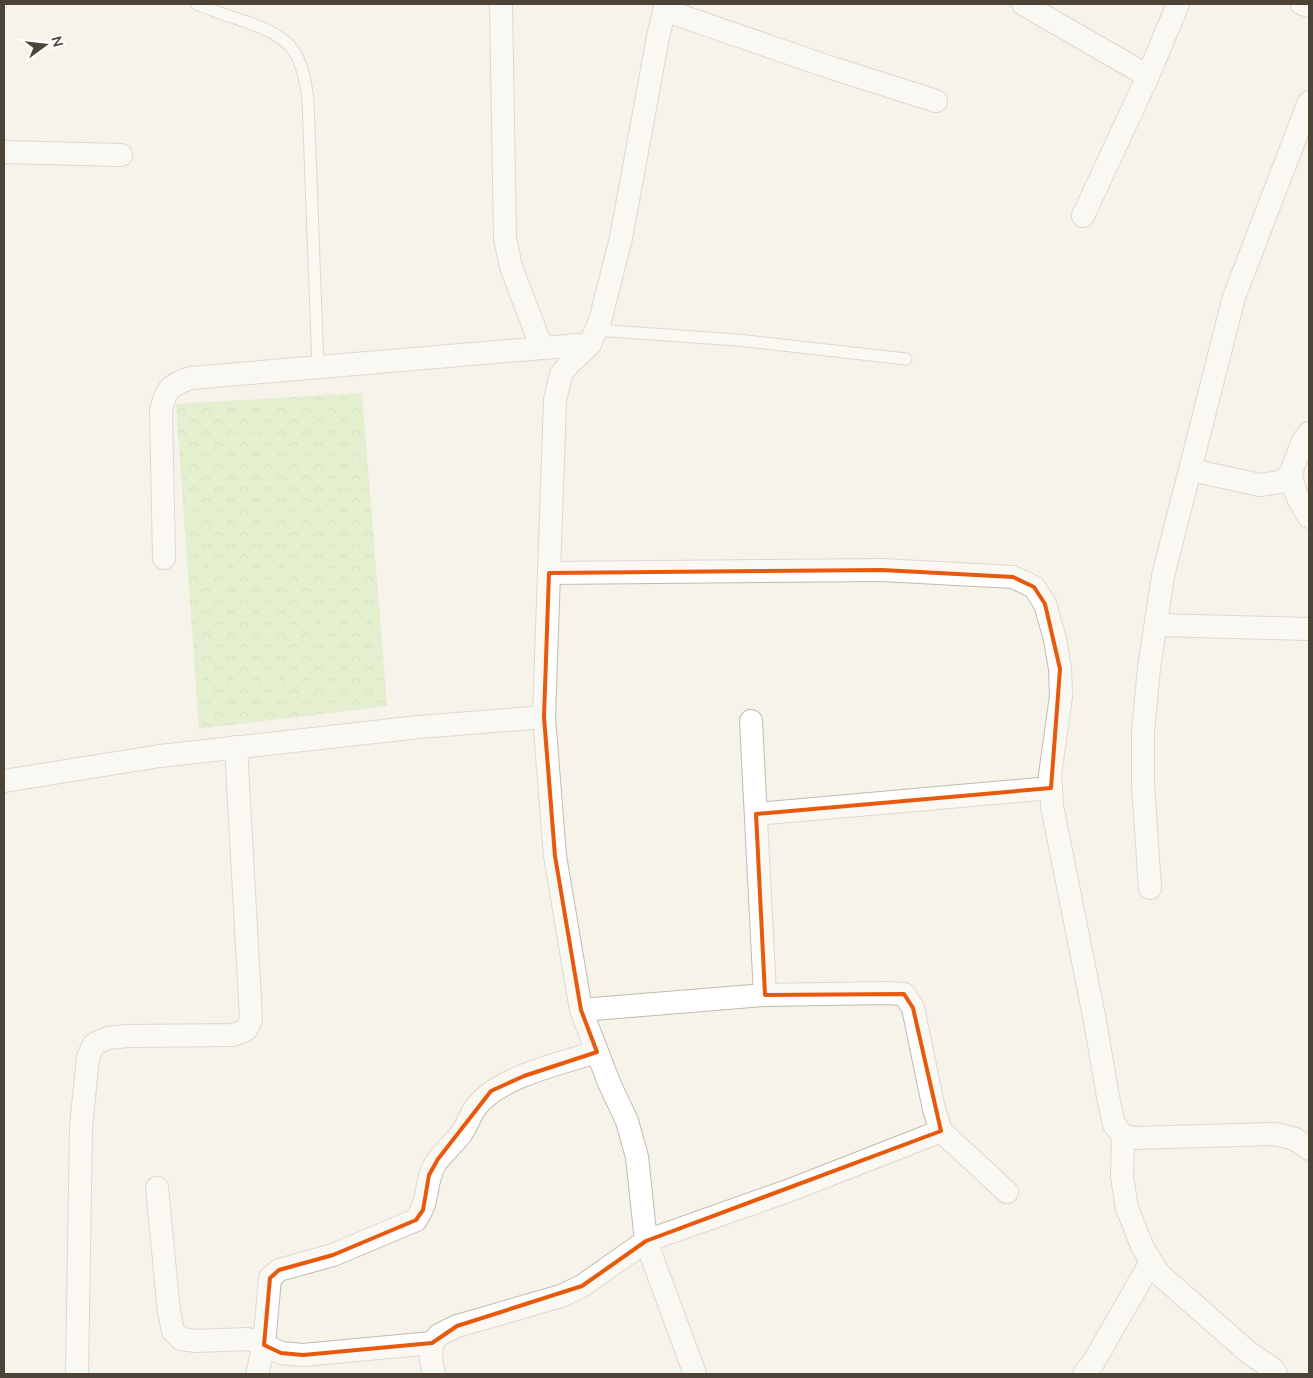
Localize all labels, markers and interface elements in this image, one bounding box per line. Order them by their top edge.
north arrow [20,20,70,70]
text: N [47,34,68,49]

